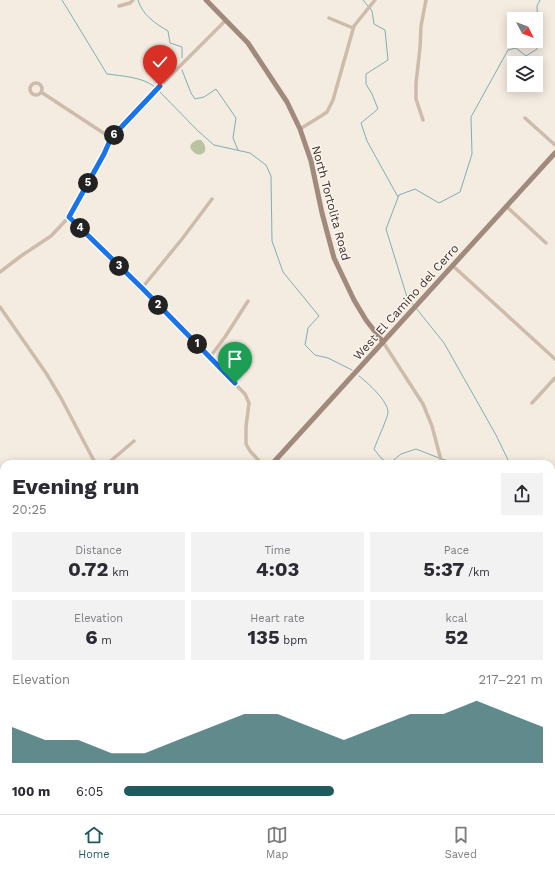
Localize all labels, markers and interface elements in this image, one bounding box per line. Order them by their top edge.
north arrow [507,12,543,48]
map controls [507,12,543,92]
pin [143,45,177,86]
icon: check [149,51,171,73]
button: layers [507,56,543,92]
pin: 6 [104,125,124,145]
text: 6 [111,128,117,141]
street label: North Tortolita Road [309,144,353,262]
pin: 5 [78,173,98,193]
text: 5 [85,176,91,189]
pin: 4 [70,218,90,238]
text: 4 [76,221,84,234]
street label: West El Camino del Cerro [350,241,462,363]
pin: 3 [109,256,129,276]
text: 3 [116,259,122,272]
pin: 2 [148,295,168,315]
text: 2 [155,298,161,311]
pin: 1 [187,334,207,354]
text: 1 [195,337,199,350]
pin [218,342,252,383]
icon: arrive [224,348,246,370]
button: share [501,473,543,515]
text: Evening run [12,474,140,499]
text: 20:25 [12,502,47,517]
text: Distance [75,544,122,557]
text: Time [264,544,291,557]
text: Pace [444,544,469,557]
text: 0.72 [68,557,108,581]
text: 4:03 [256,557,299,581]
text: 5:37 [423,557,464,581]
text: km [108,566,129,579]
text: /km [464,566,490,579]
text: Elevation [74,612,123,625]
text: Heart rate [250,612,305,625]
text: kcal [446,612,467,625]
text: 6 [85,625,98,649]
text: 135 [247,625,280,649]
text: 52 [445,625,468,649]
text: m [98,634,112,647]
text: bpm [280,634,308,647]
text: Elevation [12,672,70,687]
text: 217–221 m [479,672,543,687]
text: 100 m [12,784,50,799]
text: 6:05 [76,784,103,799]
tab: Home [78,824,110,861]
tab: Map [266,824,288,861]
tab: Saved [445,824,477,861]

